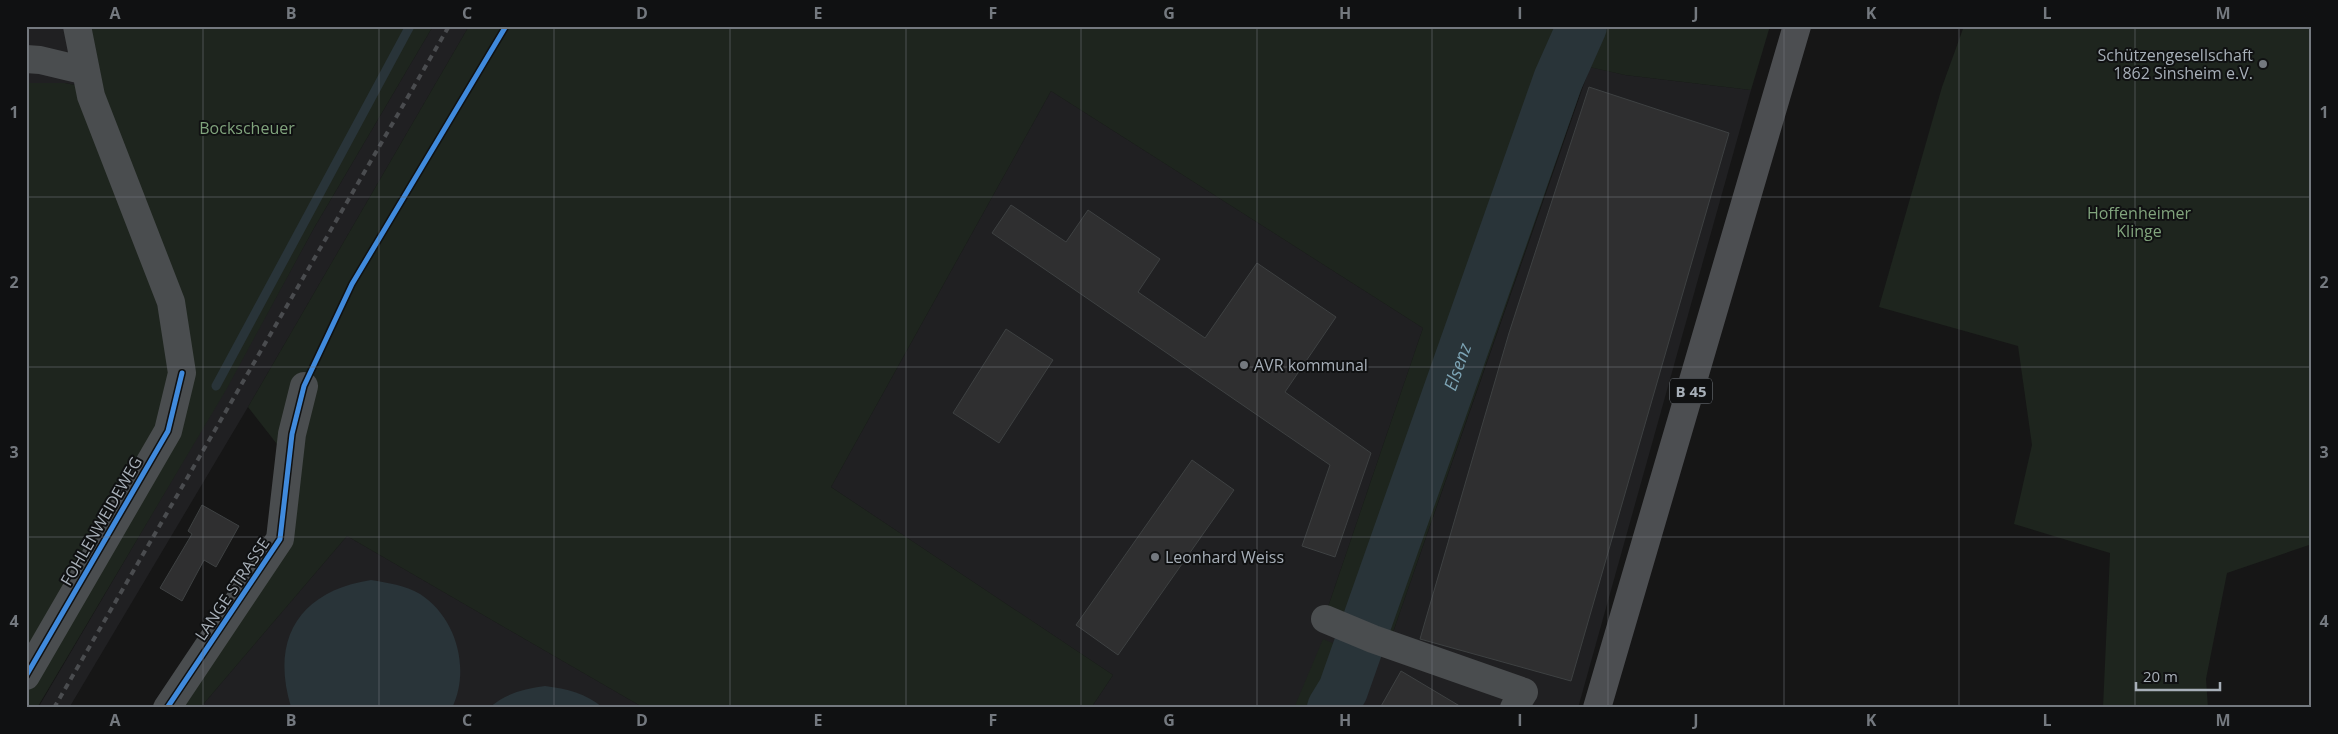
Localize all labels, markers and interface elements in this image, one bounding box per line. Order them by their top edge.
text: A [109,2,121,24]
text: B [286,2,296,24]
text: C [462,2,472,24]
text: D [636,2,648,24]
text: E [814,2,823,24]
text: F [989,2,997,24]
text: G [1163,2,1175,24]
text: H [1339,2,1351,24]
text: I [1517,2,1523,24]
text: J [1691,2,1699,24]
text: K [1866,2,1877,24]
text: L [2042,2,2052,24]
text: M [2215,2,2231,24]
place label: Schützengesellschaft 1862 Sinsheim e.V. [2098,44,2253,84]
marker: Schützengesellschaft 1862 Sinsheim e.V. [2257,58,2269,70]
text: 1 [9,101,19,123]
text: 1 [2319,101,2329,123]
park label: Bockscheuer [199,117,295,139]
park label: Hoffenheimer Klinge [2087,202,2192,242]
text: 2 [9,271,19,293]
text: 2 [2319,271,2329,293]
water label: Elsenz [1438,340,1476,394]
place label: AVR kommunal [1254,354,1368,376]
marker: AVR kommunal [1238,359,1250,371]
road number: B 45 [1670,378,1712,404]
text: 3 [9,441,19,463]
text: 3 [2319,441,2329,463]
street label: FOHLENWEIDEWEG [55,452,147,590]
street label: LANGE STRASSE [190,533,274,645]
place label: Leonhard Weiss [1165,546,1284,568]
marker: Leonhard Weiss [1149,551,1161,563]
text: 4 [9,610,19,632]
text: 4 [2319,610,2329,632]
scale bar [2136,659,2219,691]
text: 20 m [2143,666,2178,686]
text: A [109,709,121,731]
text: B [286,709,296,731]
text: C [462,709,472,731]
text: D [636,709,648,731]
text: E [814,709,823,731]
text: F [989,709,997,731]
text: G [1163,709,1175,731]
text: H [1339,709,1351,731]
text: I [1517,709,1523,731]
text: J [1691,709,1699,731]
text: K [1866,709,1877,731]
text: L [2042,709,2052,731]
text: M [2215,709,2231,731]

